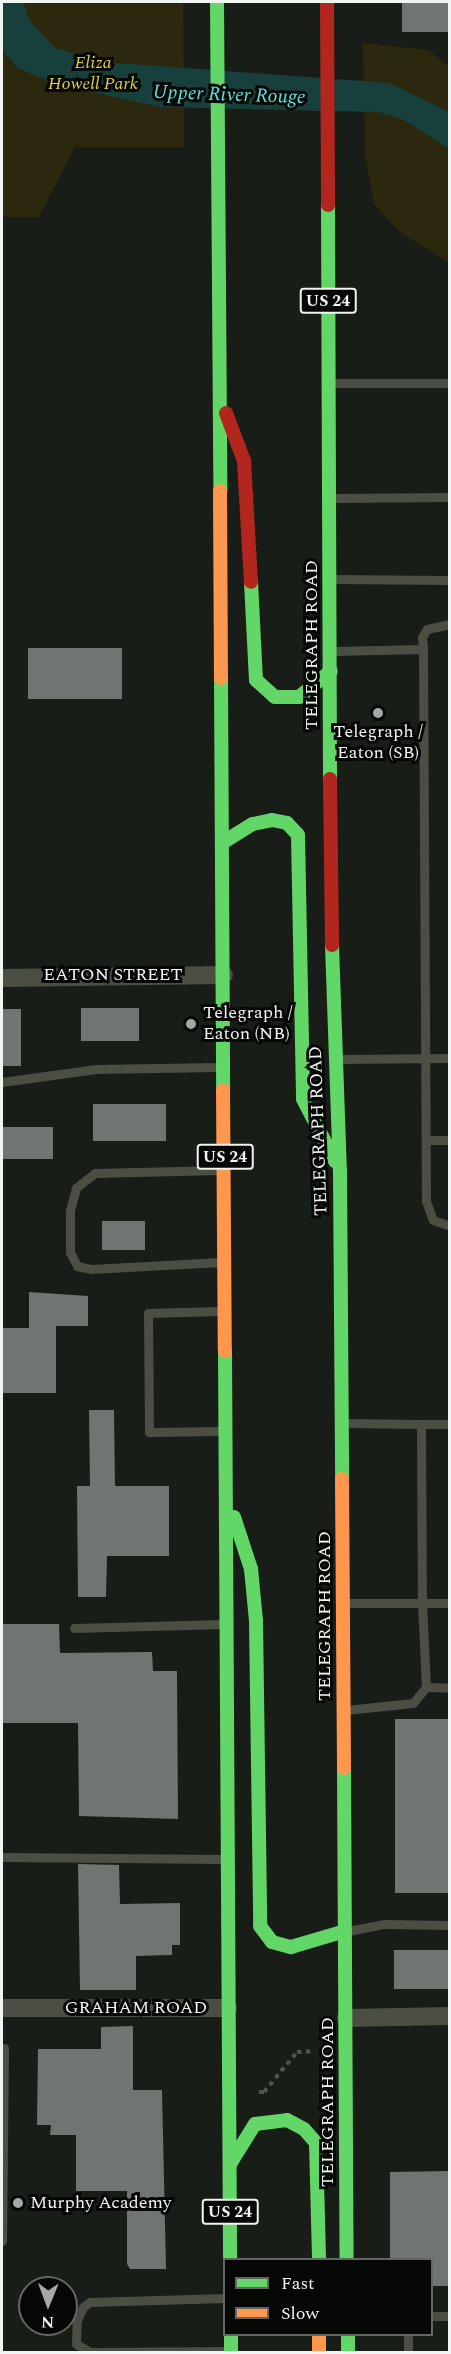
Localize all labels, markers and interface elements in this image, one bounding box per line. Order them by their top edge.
park label: Eliza Howell Park [48,53,138,96]
water label: Upper River Rouge [152,80,306,110]
road number: US 24 [300,288,356,314]
street label: TELEGRAPH ROAD [301,560,323,730]
marker: Telegraph / Eaton (SB) [371,706,385,720]
place label: Telegraph / Eaton (SB) [333,722,423,764]
street label: EATON STREET [43,964,183,986]
place label: Telegraph / Eaton (NB) [203,1003,292,1046]
marker: Telegraph / Eaton (NB) [184,1017,198,1031]
street label: TELEGRAPH ROAD [305,1046,333,1216]
road number: US 24 [196,1144,254,1170]
street label: TELEGRAPH ROAD [314,1531,336,1701]
street label: GRAHAM ROAD [65,1997,207,2019]
street label: TELEGRAPH ROAD [317,2017,339,2187]
place label: Murphy Academy [30,2192,171,2214]
marker: Murphy Academy [11,2196,25,2210]
road number: US 24 [202,2199,258,2225]
legend [223,2258,433,2336]
text: Fast [281,2270,314,2297]
north arrow [18,2276,78,2336]
text: Slow [281,2300,319,2327]
text: N [41,2310,54,2334]

